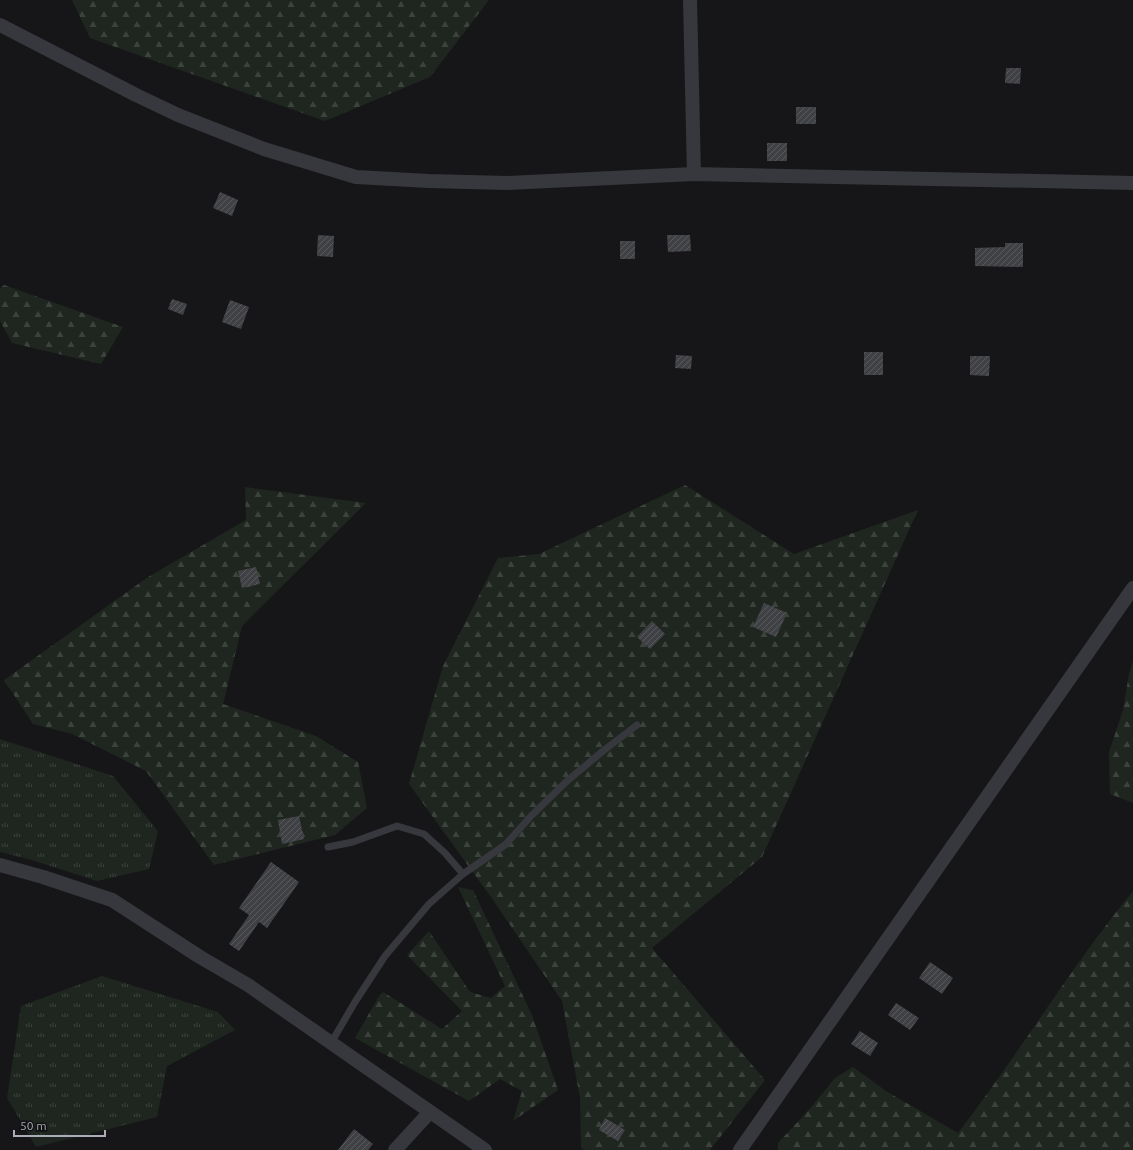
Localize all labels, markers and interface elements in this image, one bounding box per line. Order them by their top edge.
scale bar [14,1112,105,1138]
text: 50 m [20,1119,47,1132]

